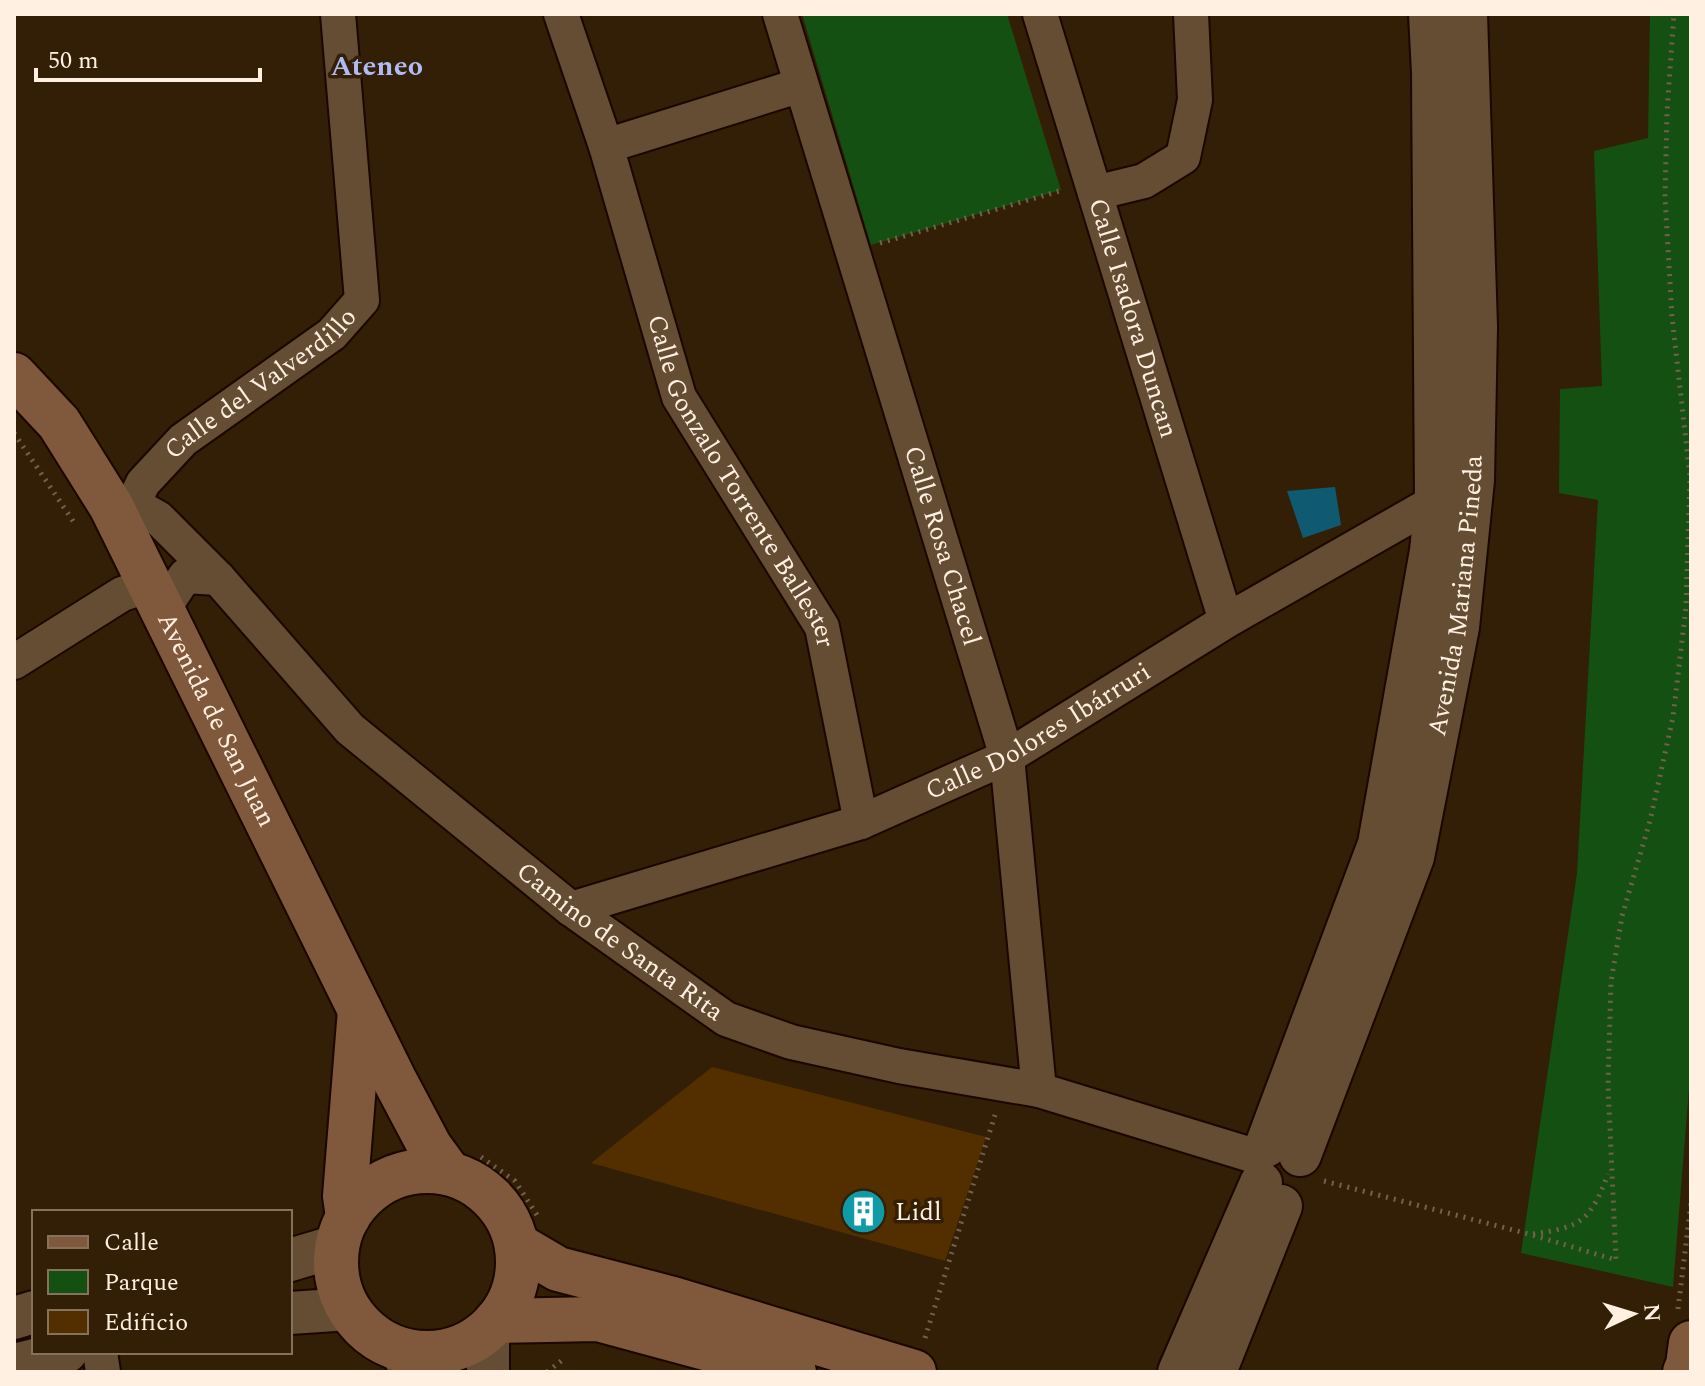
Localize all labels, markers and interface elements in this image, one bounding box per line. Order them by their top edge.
scale bar [36,32,260,82]
text: 50 m [48,43,99,79]
district label: Ateneo [331,45,423,88]
street label: Calle Isadora Duncan [1078,193,1189,443]
street label: Calle del Valverdillo [154,299,367,469]
street label: Calle Gonzalo Torrente Ballester [636,310,846,651]
street label: Calle Rosa Chacel [893,441,992,651]
street label: Avenida Mariana Pineda [1417,455,1493,739]
street label: Avenida de San Juan [147,605,287,834]
street label: Calle Dolores Ibárruri [919,652,1159,811]
street label: Camino de Santa Rita [507,852,732,1032]
building icon: Lidl [840,1188,888,1236]
place label: Lidl [895,1192,942,1232]
legend [32,1210,292,1354]
text: Calle [104,1225,159,1261]
text: Parque [104,1265,179,1301]
north arrow [1593,1274,1673,1354]
text: N [1634,1303,1669,1323]
text: Edificio [104,1305,188,1341]

